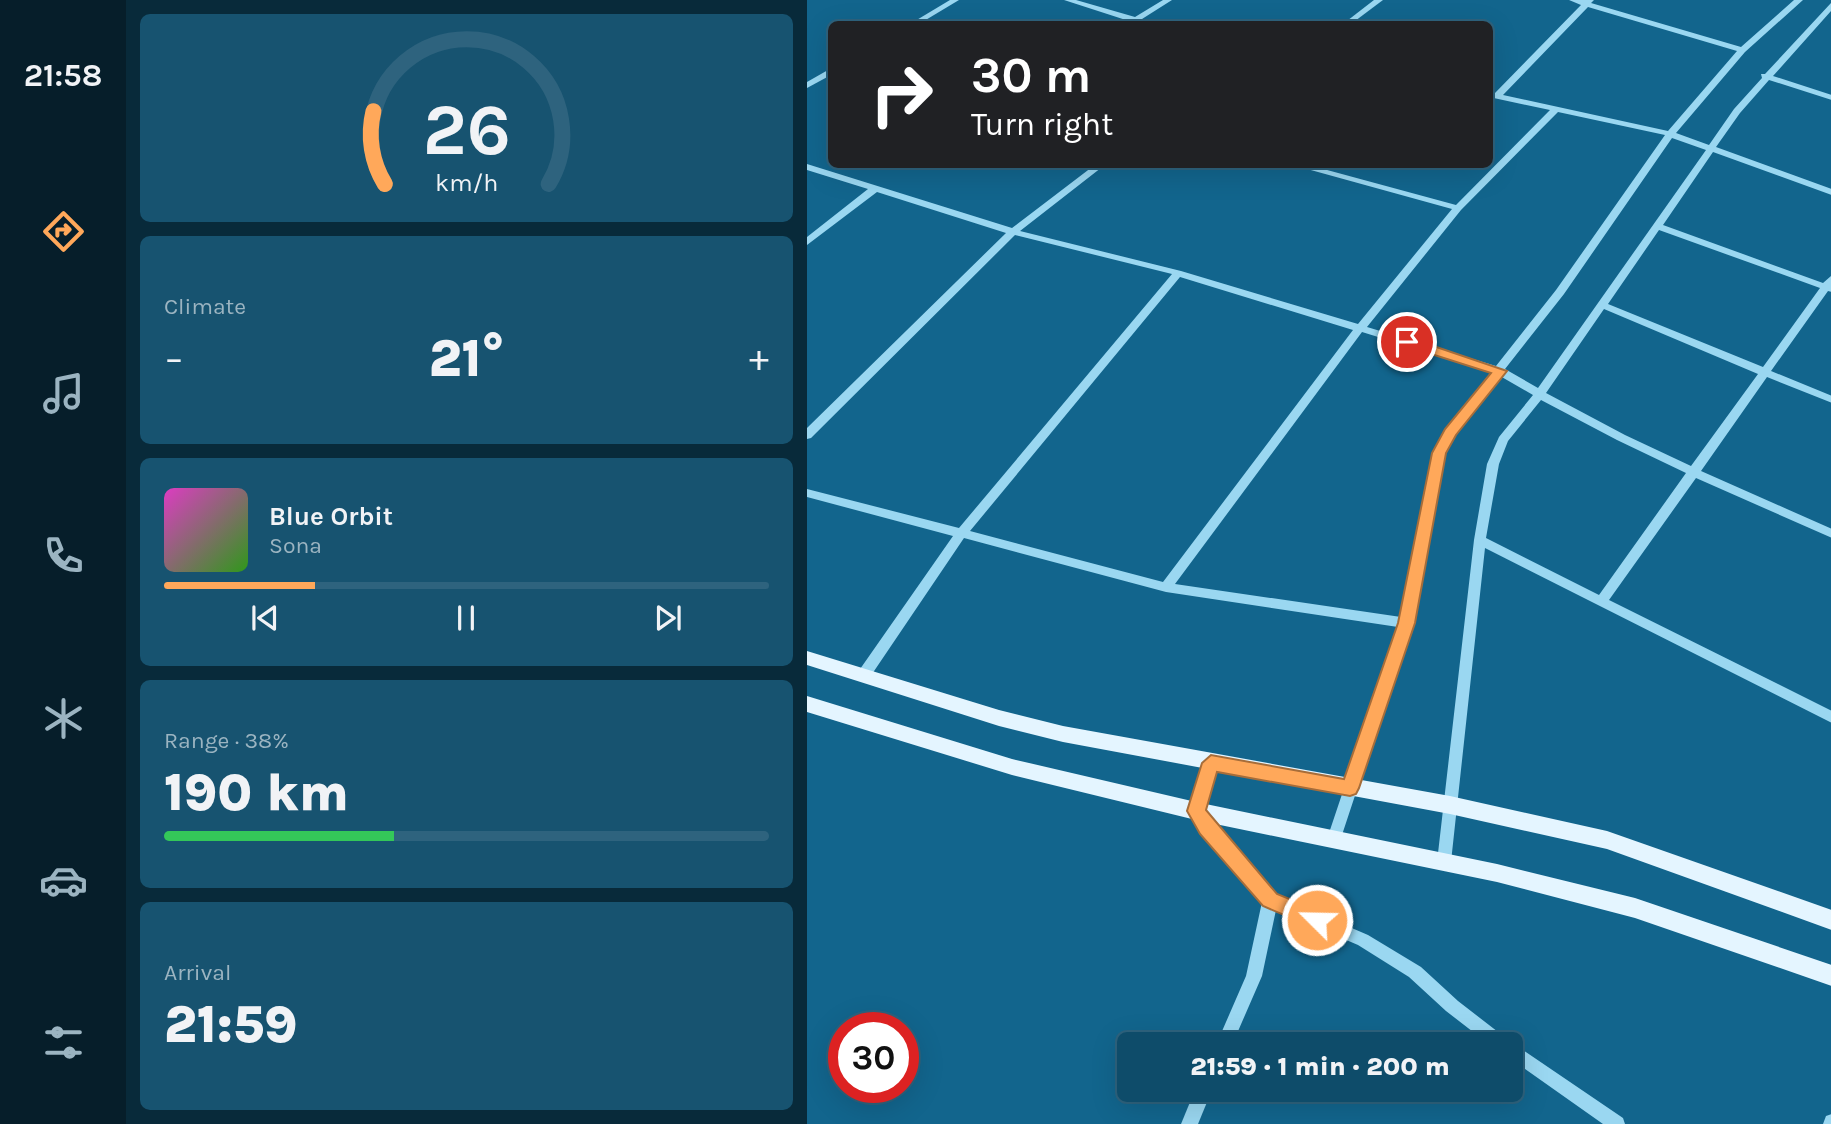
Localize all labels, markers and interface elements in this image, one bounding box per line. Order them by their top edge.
text: 30 m [971,47,1091,104]
icon: right [856,49,947,140]
text: 21:58 [24,57,102,94]
text: 26 [422,87,511,172]
text: Turn right [971,106,1113,143]
text: km/h [435,168,498,197]
icon: directions [39,207,88,256]
text: Climate [164,293,246,320]
pin [1377,312,1437,372]
icon: arrive [1388,323,1426,361]
text: 21° [429,328,504,389]
text: − [164,336,184,381]
text: + [749,336,769,381]
icon: music [39,369,88,418]
text: Blue Orbit [269,501,393,532]
icon: phone [39,531,88,580]
text: Sona [269,532,322,559]
icon: previous [246,599,284,637]
icon: pause [447,599,485,637]
icon: next [649,599,687,637]
icon: climate [39,694,88,743]
text: Range · 38% [164,727,289,754]
text: 190 km [164,762,349,823]
icon: car [39,856,88,905]
position arrow [1280,883,1354,957]
text: Arrival [164,959,231,986]
text: 21:59 [164,994,298,1055]
speed limit sign: 30 [828,1012,919,1103]
icon: filters [39,1018,88,1067]
text: 21:59 · 1 min · 200 m [1190,1051,1450,1082]

